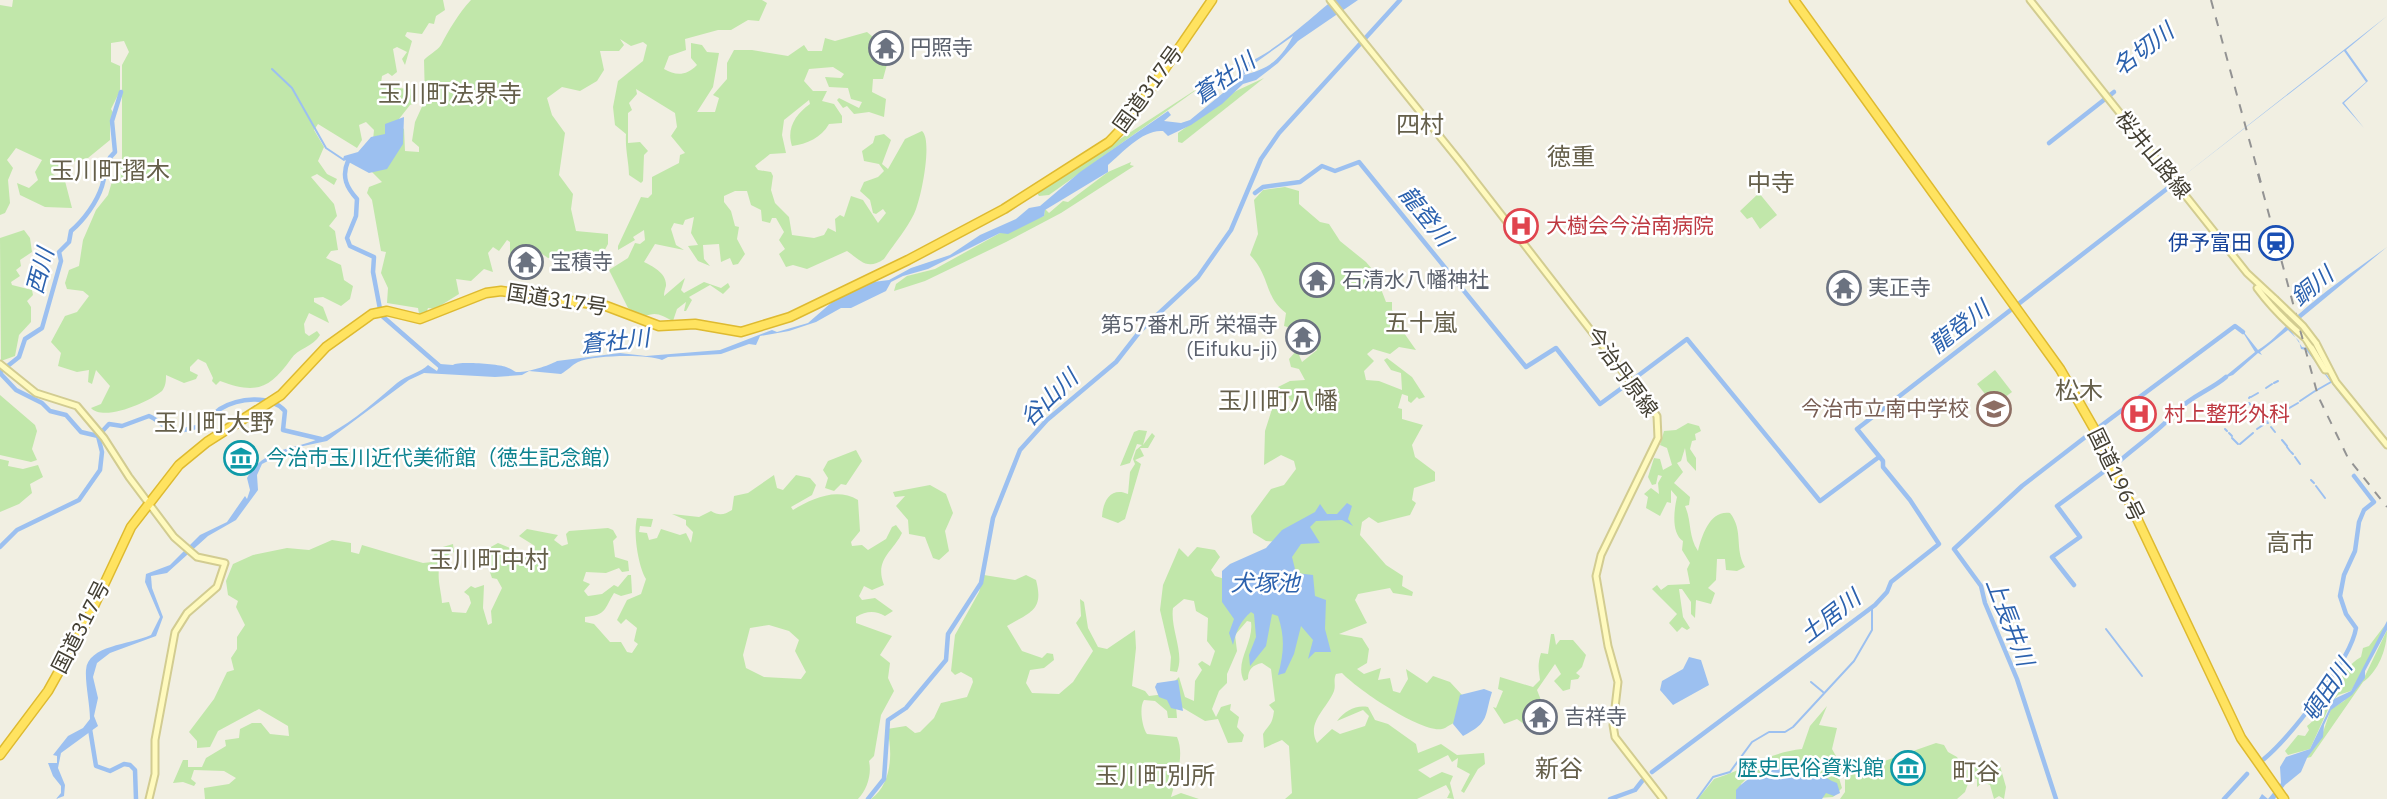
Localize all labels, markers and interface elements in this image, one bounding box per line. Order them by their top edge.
water label: 名切川 [2106,14,2181,81]
temple icon: 円照寺 [867,29,905,67]
place label: 円照寺 [910,33,973,61]
street label: 国道317号 [1106,39,1188,137]
water label: 蒼社川 [1187,43,1263,109]
district label: 玉川町法界寺 [378,77,522,109]
street label: 桜井山路線 [2110,105,2198,204]
district label: 四村 [1396,108,1444,140]
district label: 徳重 [1547,140,1595,172]
district label: 玉川町摺木 [50,154,170,186]
district label: 中寺 [1747,166,1795,198]
water label: 龍登川 [1393,179,1462,254]
hospital icon: 大樹会今治南病院 [1502,207,1540,245]
place label: 大樹会今治南病院 [1546,211,1714,239]
station icon: 伊予富田 [2257,224,2295,262]
place label: 伊予富田 [2168,228,2252,256]
water label: 西川 [19,242,60,297]
temple icon: 宝積寺 [507,243,545,281]
place label: 宝積寺 [550,247,613,275]
water label: 銅川 [2284,257,2341,311]
temple icon: 石清水八幡神社 [1298,261,1336,299]
place label: 石清水八幡神社 [1342,265,1489,293]
temple icon: 実正寺 [1825,269,1863,307]
place label: 実正寺 [1868,273,1931,301]
street label: 国道317号 [505,277,609,321]
water label: 龍登川 [1922,291,1997,359]
district label: 五十嵐 [1385,306,1457,338]
place label: 第57番札所 栄福寺 (Eifuku-ji) [1101,310,1278,362]
temple icon: 第57番札所 栄福寺 (Eifuku-ji) [1284,318,1322,356]
water label: 蒼社川 [579,321,654,359]
street label: 今治丹原線 [1581,321,1665,422]
water label: 谷山川 [1013,360,1086,432]
district label: 松木 [2055,374,2103,406]
district label: 玉川町八幡 [1218,384,1338,416]
school or university icon: 今治市立南中学校 [1975,390,2013,428]
place label: 今治市立南中学校 [1801,394,1969,422]
hospital icon: 村上整形外科 [2120,395,2158,433]
place label: 村上整形外科 [2164,399,2290,427]
district label: 玉川町大野 [154,406,274,438]
street label: 国道196号 [2082,423,2152,526]
museum icon: 今治市玉川近代美術館（徳生記念館） [222,439,260,477]
place label: 今治市玉川近代美術館（徳生記念館） [266,443,623,471]
district label: 高市 [2266,526,2314,558]
district label: 玉川町中村 [429,543,549,575]
water label: 犬塚池 [1231,567,1302,597]
water label: 上長井川 [1980,573,2042,673]
street label: 国道317号 [45,575,115,678]
water label: 土居川 [1793,580,1868,648]
water label: 頓田川 [2294,650,2360,726]
temple icon: 吉祥寺 [1521,698,1559,736]
place label: 吉祥寺 [1564,702,1627,730]
museum icon: 歴史民俗資料館 [1889,749,1927,787]
district label: 新谷 [1535,752,1583,784]
place label: 歴史民俗資料館 [1737,753,1884,781]
district label: 町谷 [1952,755,2000,787]
district label: 玉川町別所 [1095,759,1215,791]

